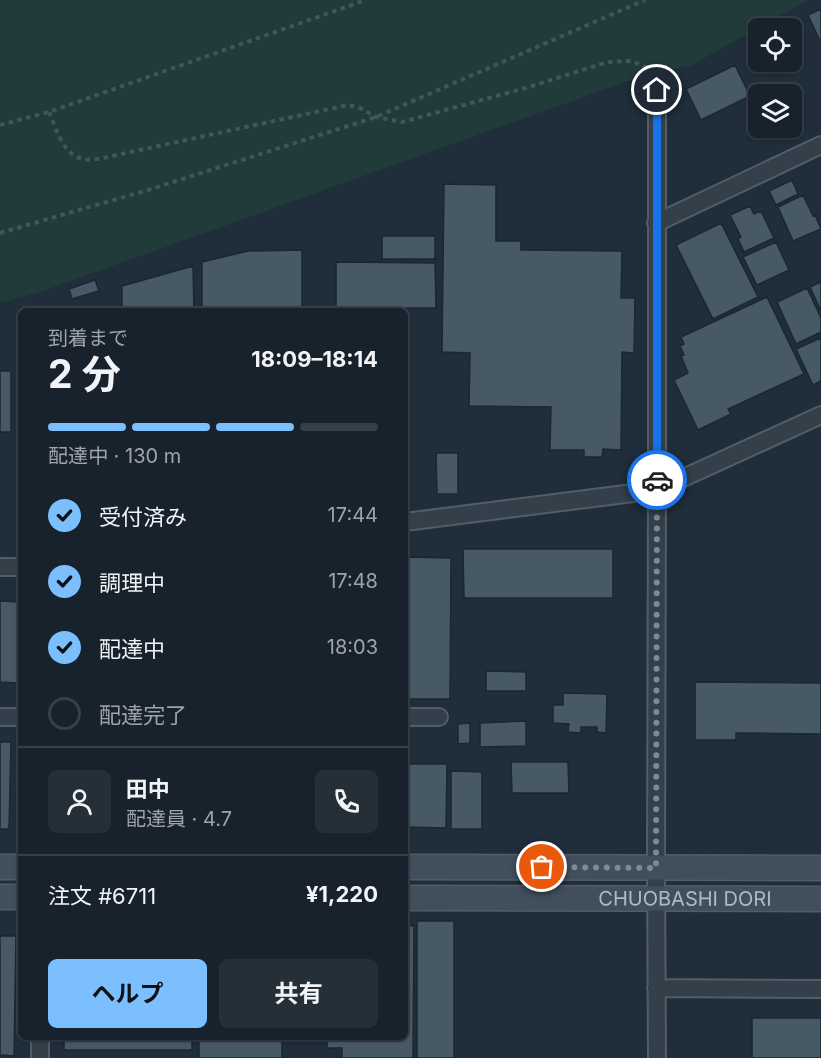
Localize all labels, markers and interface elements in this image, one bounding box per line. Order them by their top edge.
map controls [748,18,802,138]
button: locate [748,18,802,72]
pin [631,64,682,115]
icon: home [640,73,673,106]
button: layers [748,84,802,138]
text: 到着まで [48,326,128,350]
text: 18:09–18:14 [251,346,378,372]
text: 2 分 [48,350,121,397]
text: 配達中 · 130 m [48,444,181,468]
courier [627,450,687,510]
icon: car [641,464,674,497]
icon: check [48,499,81,532]
text: 17:44 [328,503,378,527]
text: 受付済み [99,504,187,530]
icon: check [48,565,81,598]
text: 17:48 [328,569,378,593]
text: 調理中 [99,570,165,596]
icon: check [48,631,81,664]
text: 18:03 [327,635,378,659]
text: 配達中 [99,636,165,662]
text: 配達完了 [99,702,187,728]
button: person [48,770,111,833]
button: phone [315,770,378,833]
text: 田中 [126,776,170,802]
text: 配達員 · 4.7 [126,807,232,831]
pin [516,841,567,892]
icon: bag [525,850,558,883]
text: ¥1,220 [306,881,378,907]
text: 注文 #6711 [48,883,156,909]
street label: CHUOBASHI DORI [598,886,772,911]
button: ヘルプ [48,959,207,1028]
button: 共有 [219,959,378,1028]

